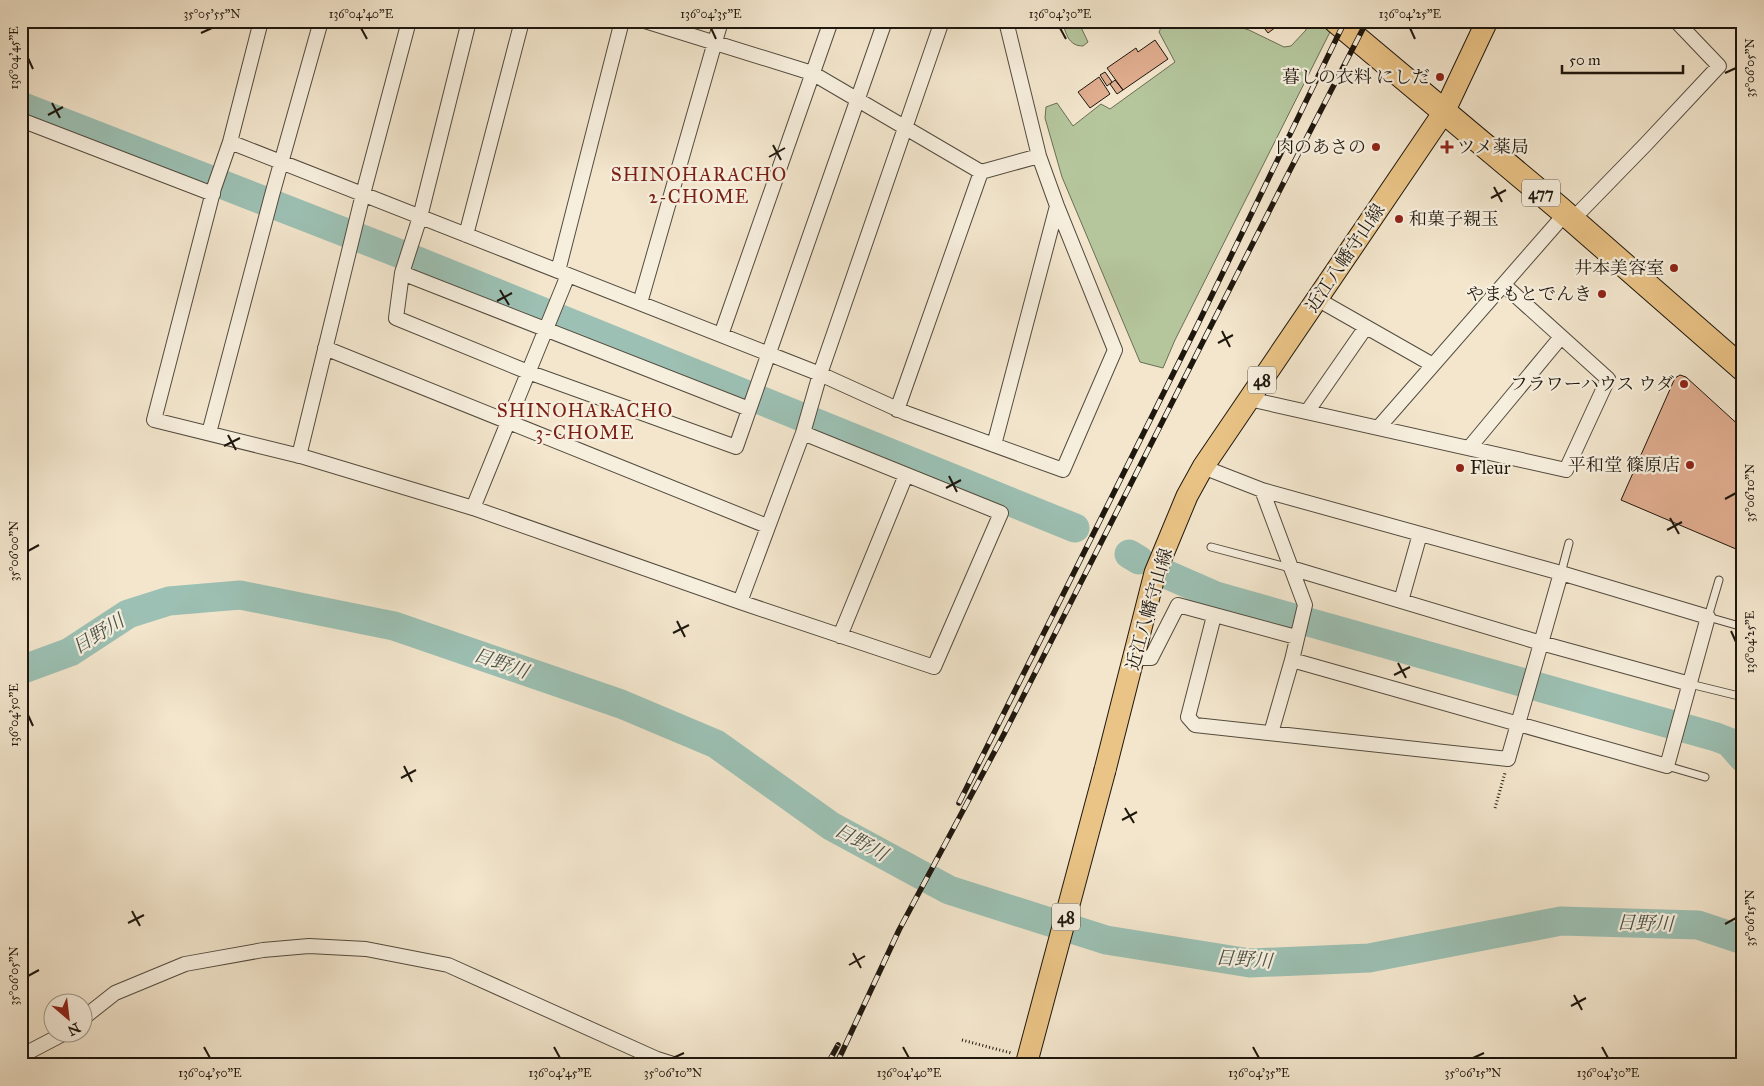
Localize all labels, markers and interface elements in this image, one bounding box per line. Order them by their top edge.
text: 35°05'55"N [183,7,241,21]
text: 136°04'40"E [329,7,394,21]
text: 136°04'35"E [680,7,742,21]
text: 136°04'30"E [1029,7,1092,21]
text: 136°04'25"E [1379,7,1442,21]
text: 136°04'45"E [7,26,21,90]
text: 35°06'05"N [1743,38,1757,98]
scale bar [1562,42,1683,74]
text: 50 m [1569,51,1601,69]
place label: 暮しの衣料 にしだ [1282,66,1430,88]
marker: 暮しの衣料 にしだ [1434,71,1446,83]
place label: 肉のあさの [1276,136,1366,158]
place label: ツメ薬局 [1457,136,1529,158]
marker: 肉のあさの [1370,141,1382,153]
marker: ツメ薬局 [1441,141,1453,153]
district label: SHINOHARACHO 2-CHOME [611,163,787,208]
road number: 477 [1522,180,1560,207]
street label: 近江八幡守山線 [1301,200,1389,316]
place label: 和菓子親玉 [1409,208,1499,230]
marker: 和菓子親玉 [1393,213,1405,225]
place label: 井本美容室 [1574,257,1664,279]
marker: 井本美容室 [1668,262,1680,274]
place label: やまもとでんき [1466,283,1592,305]
marker: やまもとでんき [1596,288,1608,300]
road number: 48 [1248,366,1276,394]
place label: フラワーハウス ウダ [1510,373,1674,395]
marker: フラワーハウス ウダ [1678,378,1690,390]
district label: SHINOHARACHO 3-CHOME [497,399,673,444]
place label: 平和堂 篠原店 [1568,454,1680,476]
place label: Fleur [1470,457,1511,479]
marker: 平和堂 篠原店 [1684,459,1696,471]
marker: Fleur [1454,462,1466,474]
text: 35°06'10"N [1743,464,1757,522]
text: 35°06'00"N [7,521,21,581]
street label: 近江八幡守山線 [1121,545,1177,673]
water label: 日野川 [68,608,130,659]
text: 136°04'25"E [1743,610,1757,673]
water label: 日野川 [470,643,534,684]
text: 136°04'50"E [7,683,21,747]
water label: 日野川 [830,818,893,867]
text: 35°06'15"N [1743,890,1757,946]
road number: 48 [1052,904,1080,930]
water label: 日野川 [1616,911,1676,936]
text: 35°06'05"N [7,946,21,1006]
water label: 日野川 [1215,946,1275,973]
north arrow [42,994,92,1044]
text: N [65,1019,83,1039]
text: 136°04'50"E [178,1066,242,1080]
text: 136°04'45"E [528,1066,592,1080]
text: 35°06'10"N [644,1066,702,1080]
text: 136°04'40"E [877,1066,942,1080]
text: 136°04'35"E [1228,1066,1290,1080]
text: 35°06'15"N [1445,1066,1501,1080]
text: 136°04'30"E [1577,1066,1640,1080]

